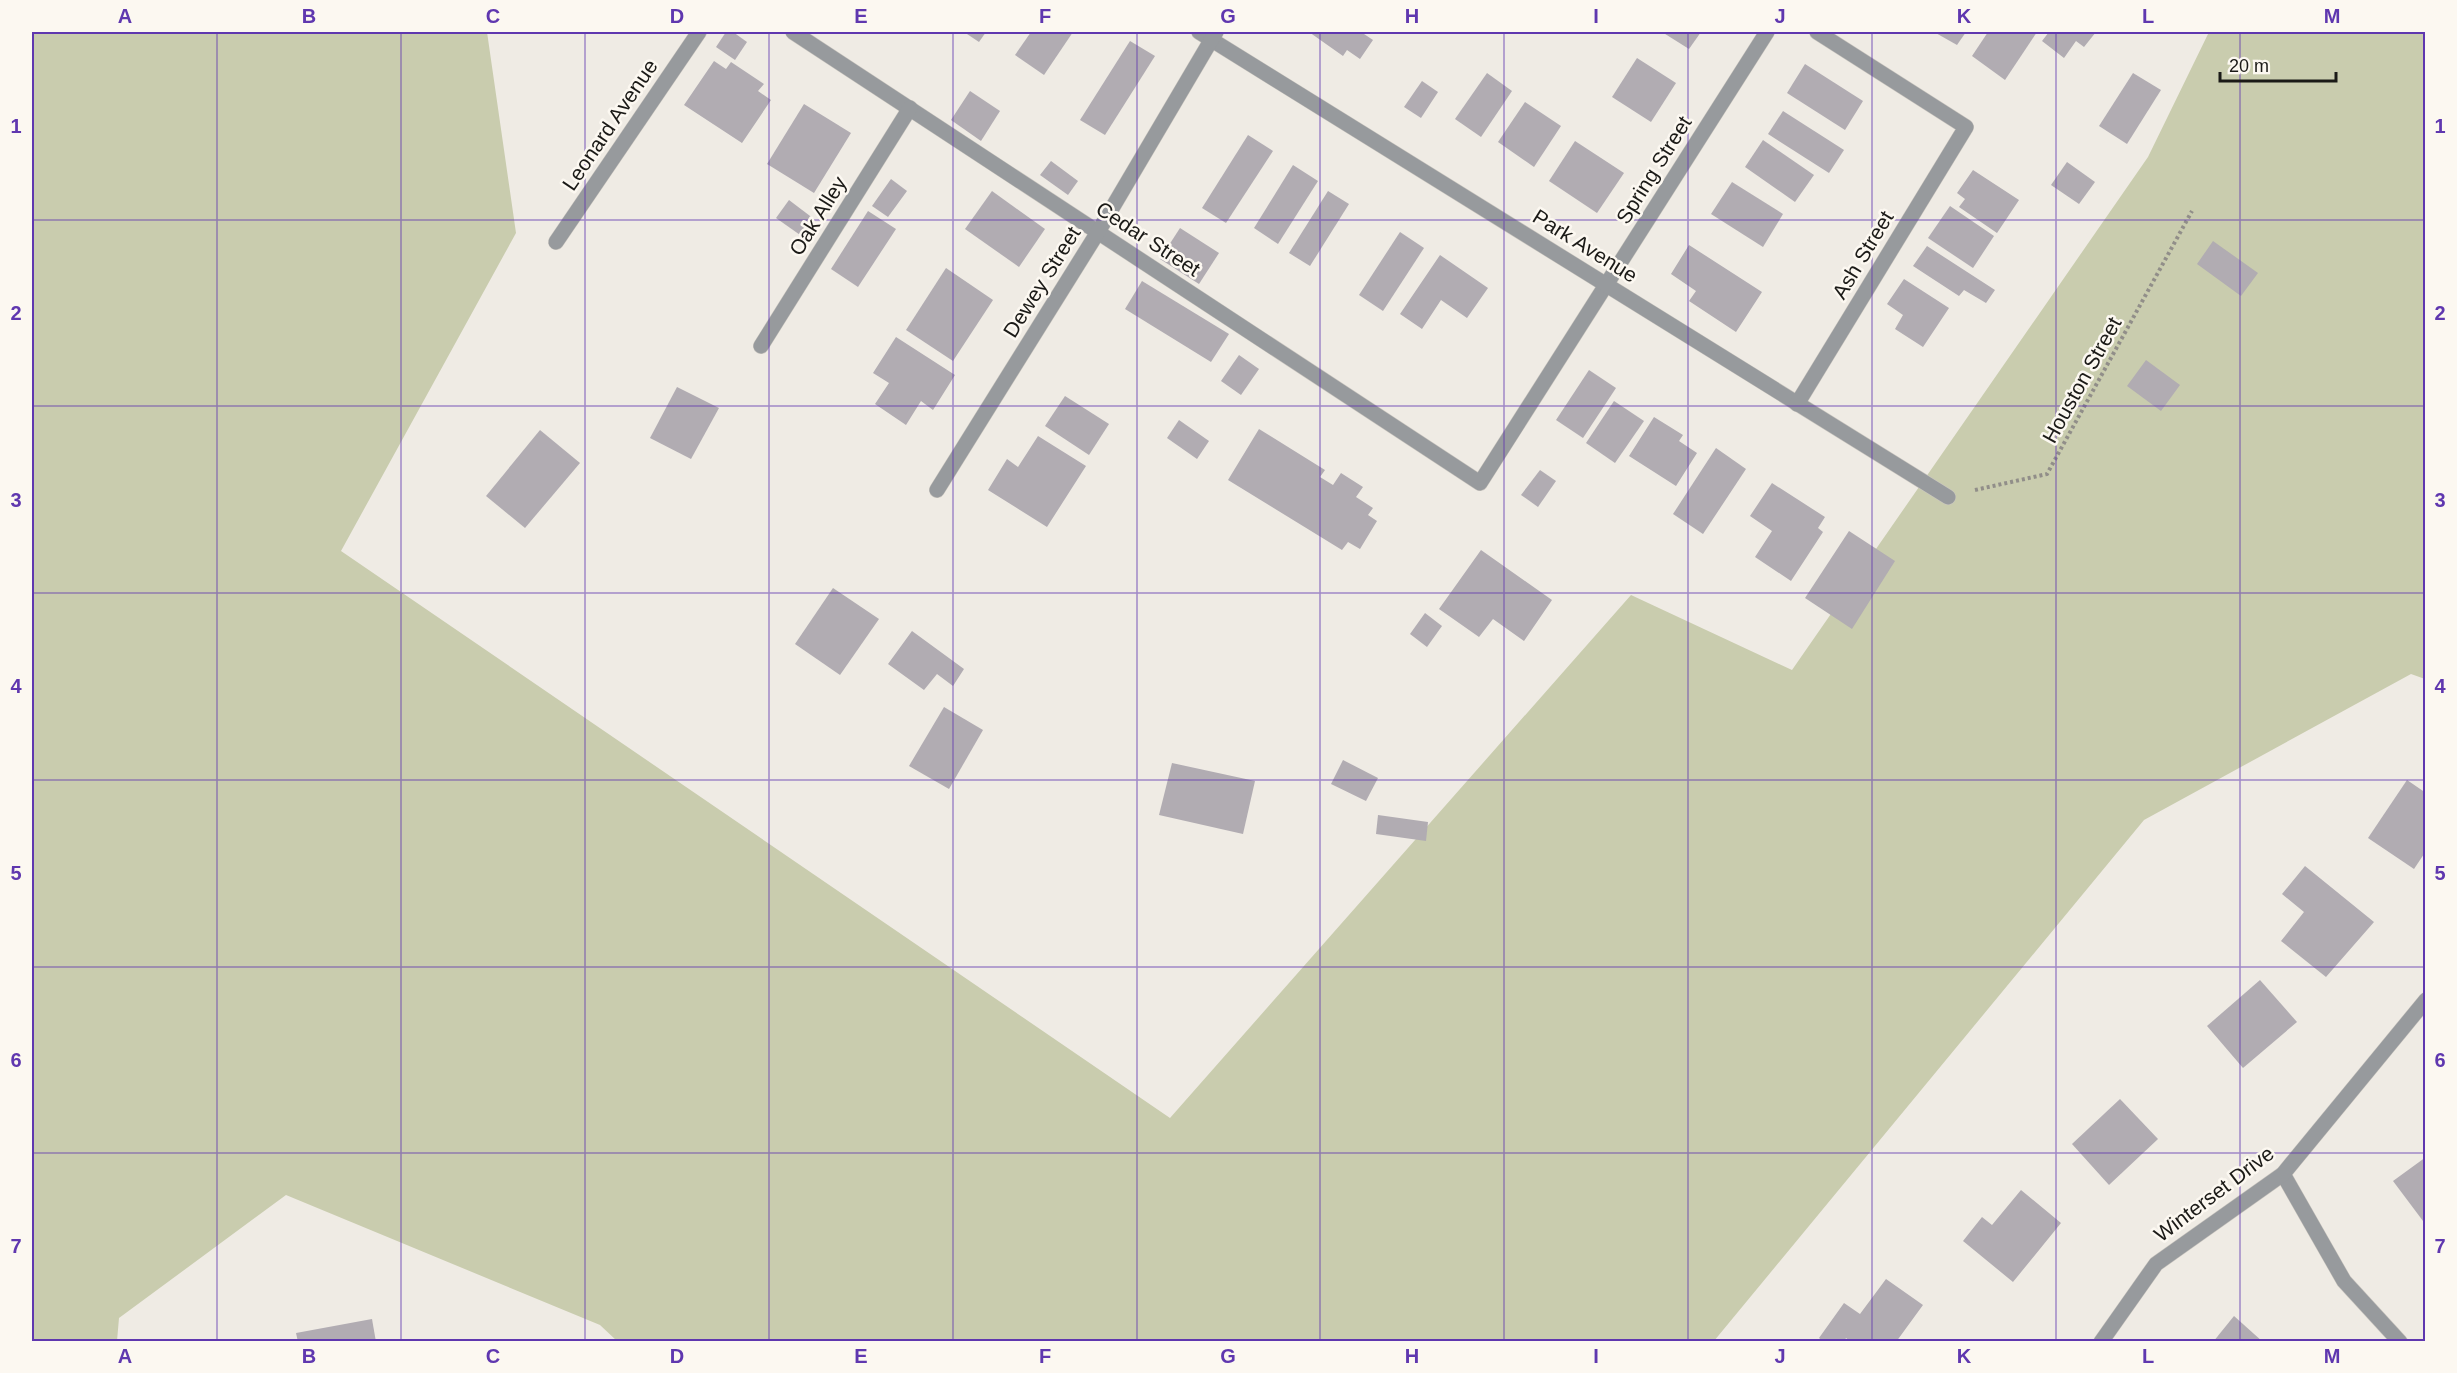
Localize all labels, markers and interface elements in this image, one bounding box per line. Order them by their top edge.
text: A [118,5,132,27]
text: B [302,5,316,27]
text: C [486,5,500,27]
text: D [670,5,684,27]
text: E [854,5,868,27]
text: F [1039,5,1051,27]
text: G [1220,5,1236,27]
text: H [1405,5,1419,27]
text: I [1593,5,1599,27]
text: J [1774,5,1786,27]
text: K [1957,5,1972,27]
text: L [2142,5,2154,27]
text: M [2324,5,2340,27]
scale bar [2220,45,2336,83]
street label: Leonard Avenue [557,55,662,194]
text: 20 m [2229,56,2269,76]
street label: Spring Street [1611,112,1696,228]
text: 1 [10,115,22,137]
text: 1 [2434,115,2446,137]
street label: Oak Alley [784,172,851,259]
street label: Cedar Street [1092,197,1205,281]
street label: Park Avenue [1529,204,1642,287]
street label: Ash Street [1827,207,1898,303]
street label: Dewey Street [998,222,1085,341]
text: 2 [10,302,22,324]
text: 2 [2434,302,2446,324]
street label: Houston Street [2038,313,2126,447]
text: 3 [10,489,22,511]
text: 3 [2434,489,2446,511]
text: 4 [10,675,22,697]
text: 4 [2434,675,2446,697]
text: 5 [10,862,22,884]
text: 5 [2434,862,2446,884]
text: 6 [10,1049,22,1071]
text: 6 [2434,1049,2446,1071]
street label: Winterset Drive [2149,1141,2278,1246]
text: 7 [10,1235,22,1257]
text: 7 [2434,1235,2446,1257]
text: A [118,1345,132,1367]
text: B [302,1345,316,1367]
text: C [486,1345,500,1367]
text: D [670,1345,684,1367]
text: E [854,1345,868,1367]
text: F [1039,1345,1051,1367]
text: G [1220,1345,1236,1367]
text: H [1405,1345,1419,1367]
text: I [1593,1345,1599,1367]
text: J [1774,1345,1786,1367]
text: K [1957,1345,1972,1367]
text: L [2142,1345,2154,1367]
text: M [2324,1345,2340,1367]

